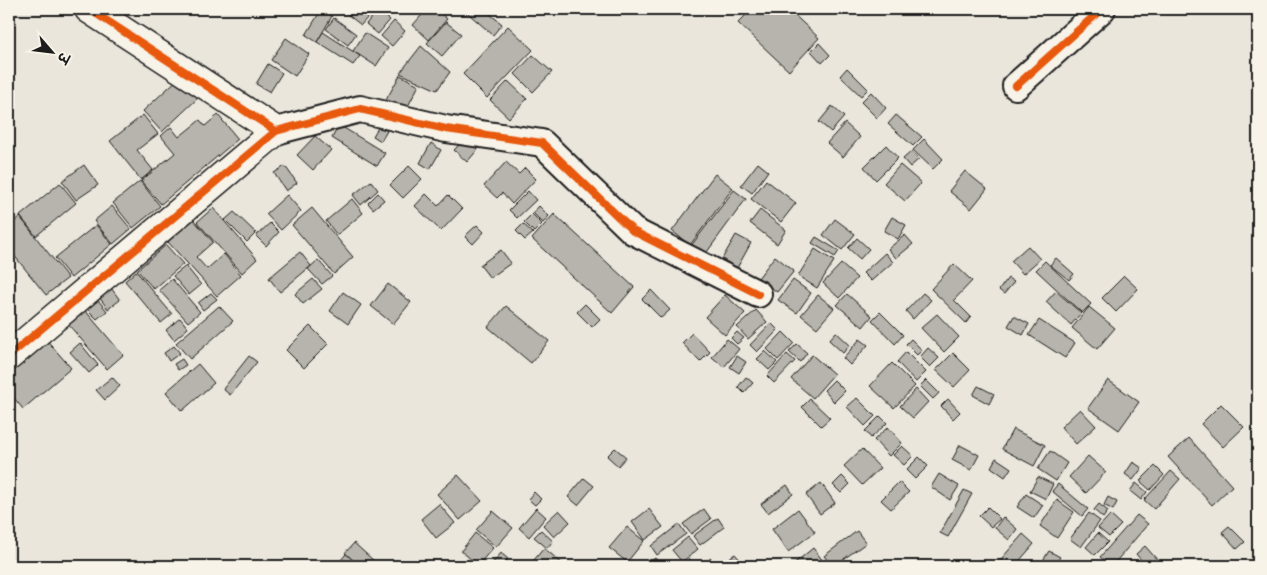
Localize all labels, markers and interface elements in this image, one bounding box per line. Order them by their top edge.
north arrow [28,28,78,78]
text: उ [52,48,74,67]

